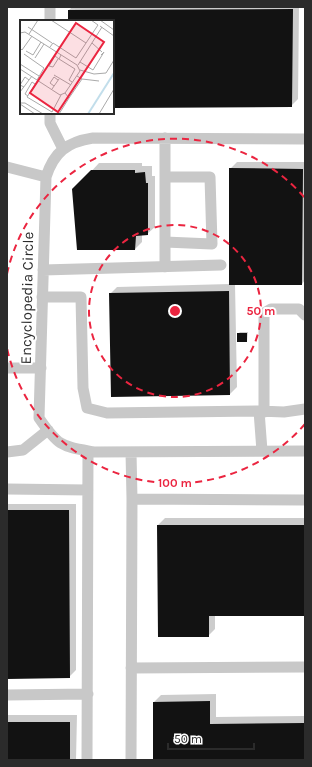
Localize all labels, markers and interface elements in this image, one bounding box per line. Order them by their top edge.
inset map [20,20,114,114]
street label: Encyclopedia Circle [17,231,37,365]
centre of rings [168,304,182,318]
text: 50 m [247,304,276,318]
text: 100 m [158,476,192,490]
scale bar [168,725,254,751]
text: 50 m [174,732,202,746]

